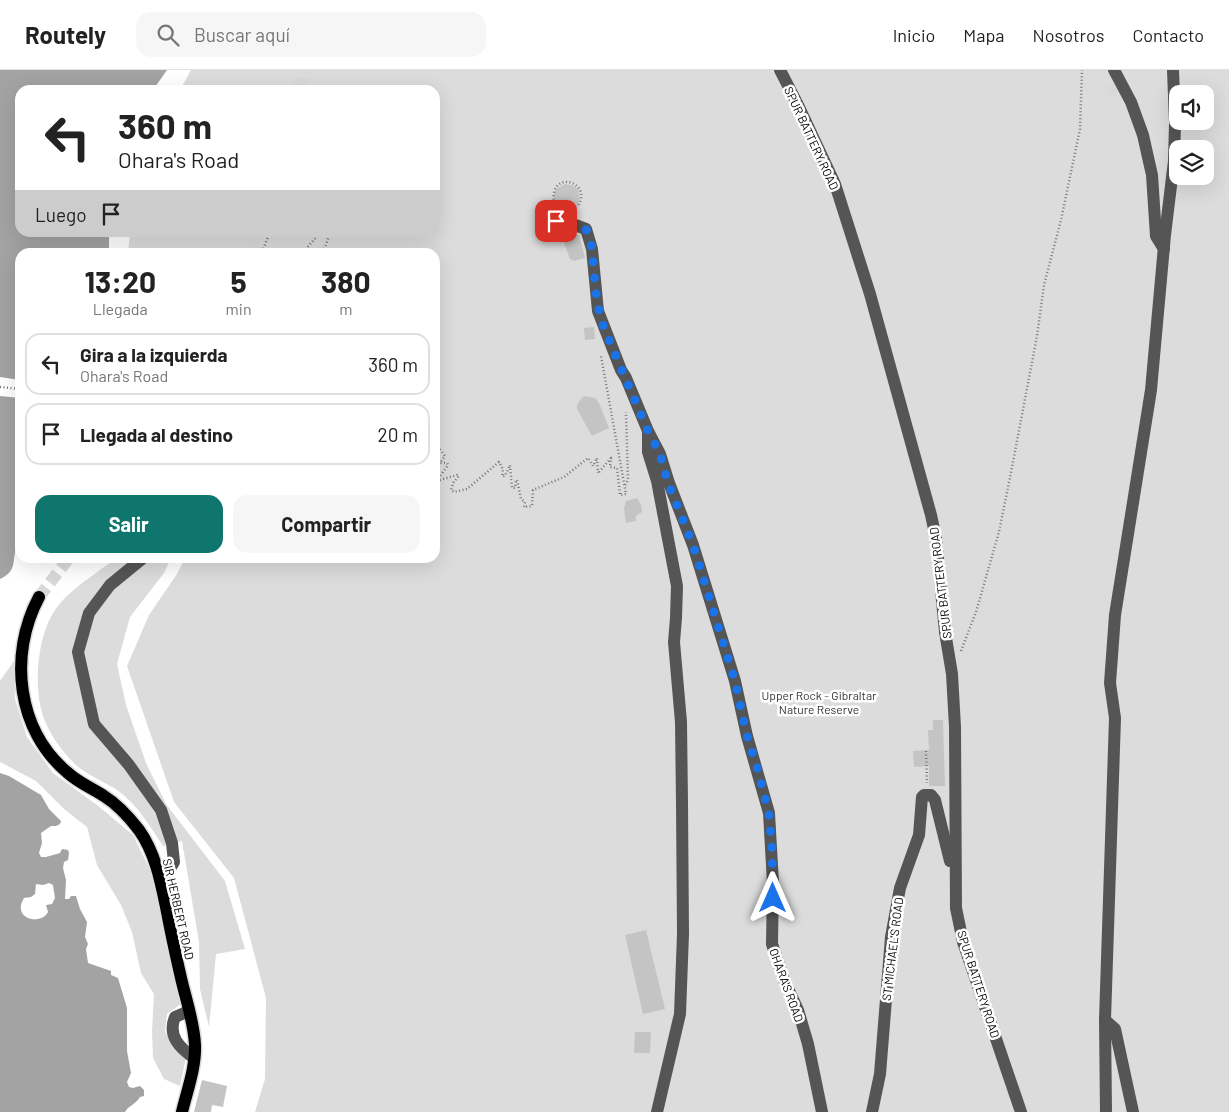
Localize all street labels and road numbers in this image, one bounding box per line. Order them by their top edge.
street label: SPUR BATTERY ROAD [782,84,842,192]
street label: SPUR BATTERY ROAD [926,526,954,640]
street label: SIR HERBERT ROAD [161,857,197,961]
street label: ST MICHAEL'S ROAD [879,896,905,1002]
street label: SPUR BATTERY ROAD [955,928,1003,1040]
street label: OHARA'S ROAD [767,946,807,1024]

